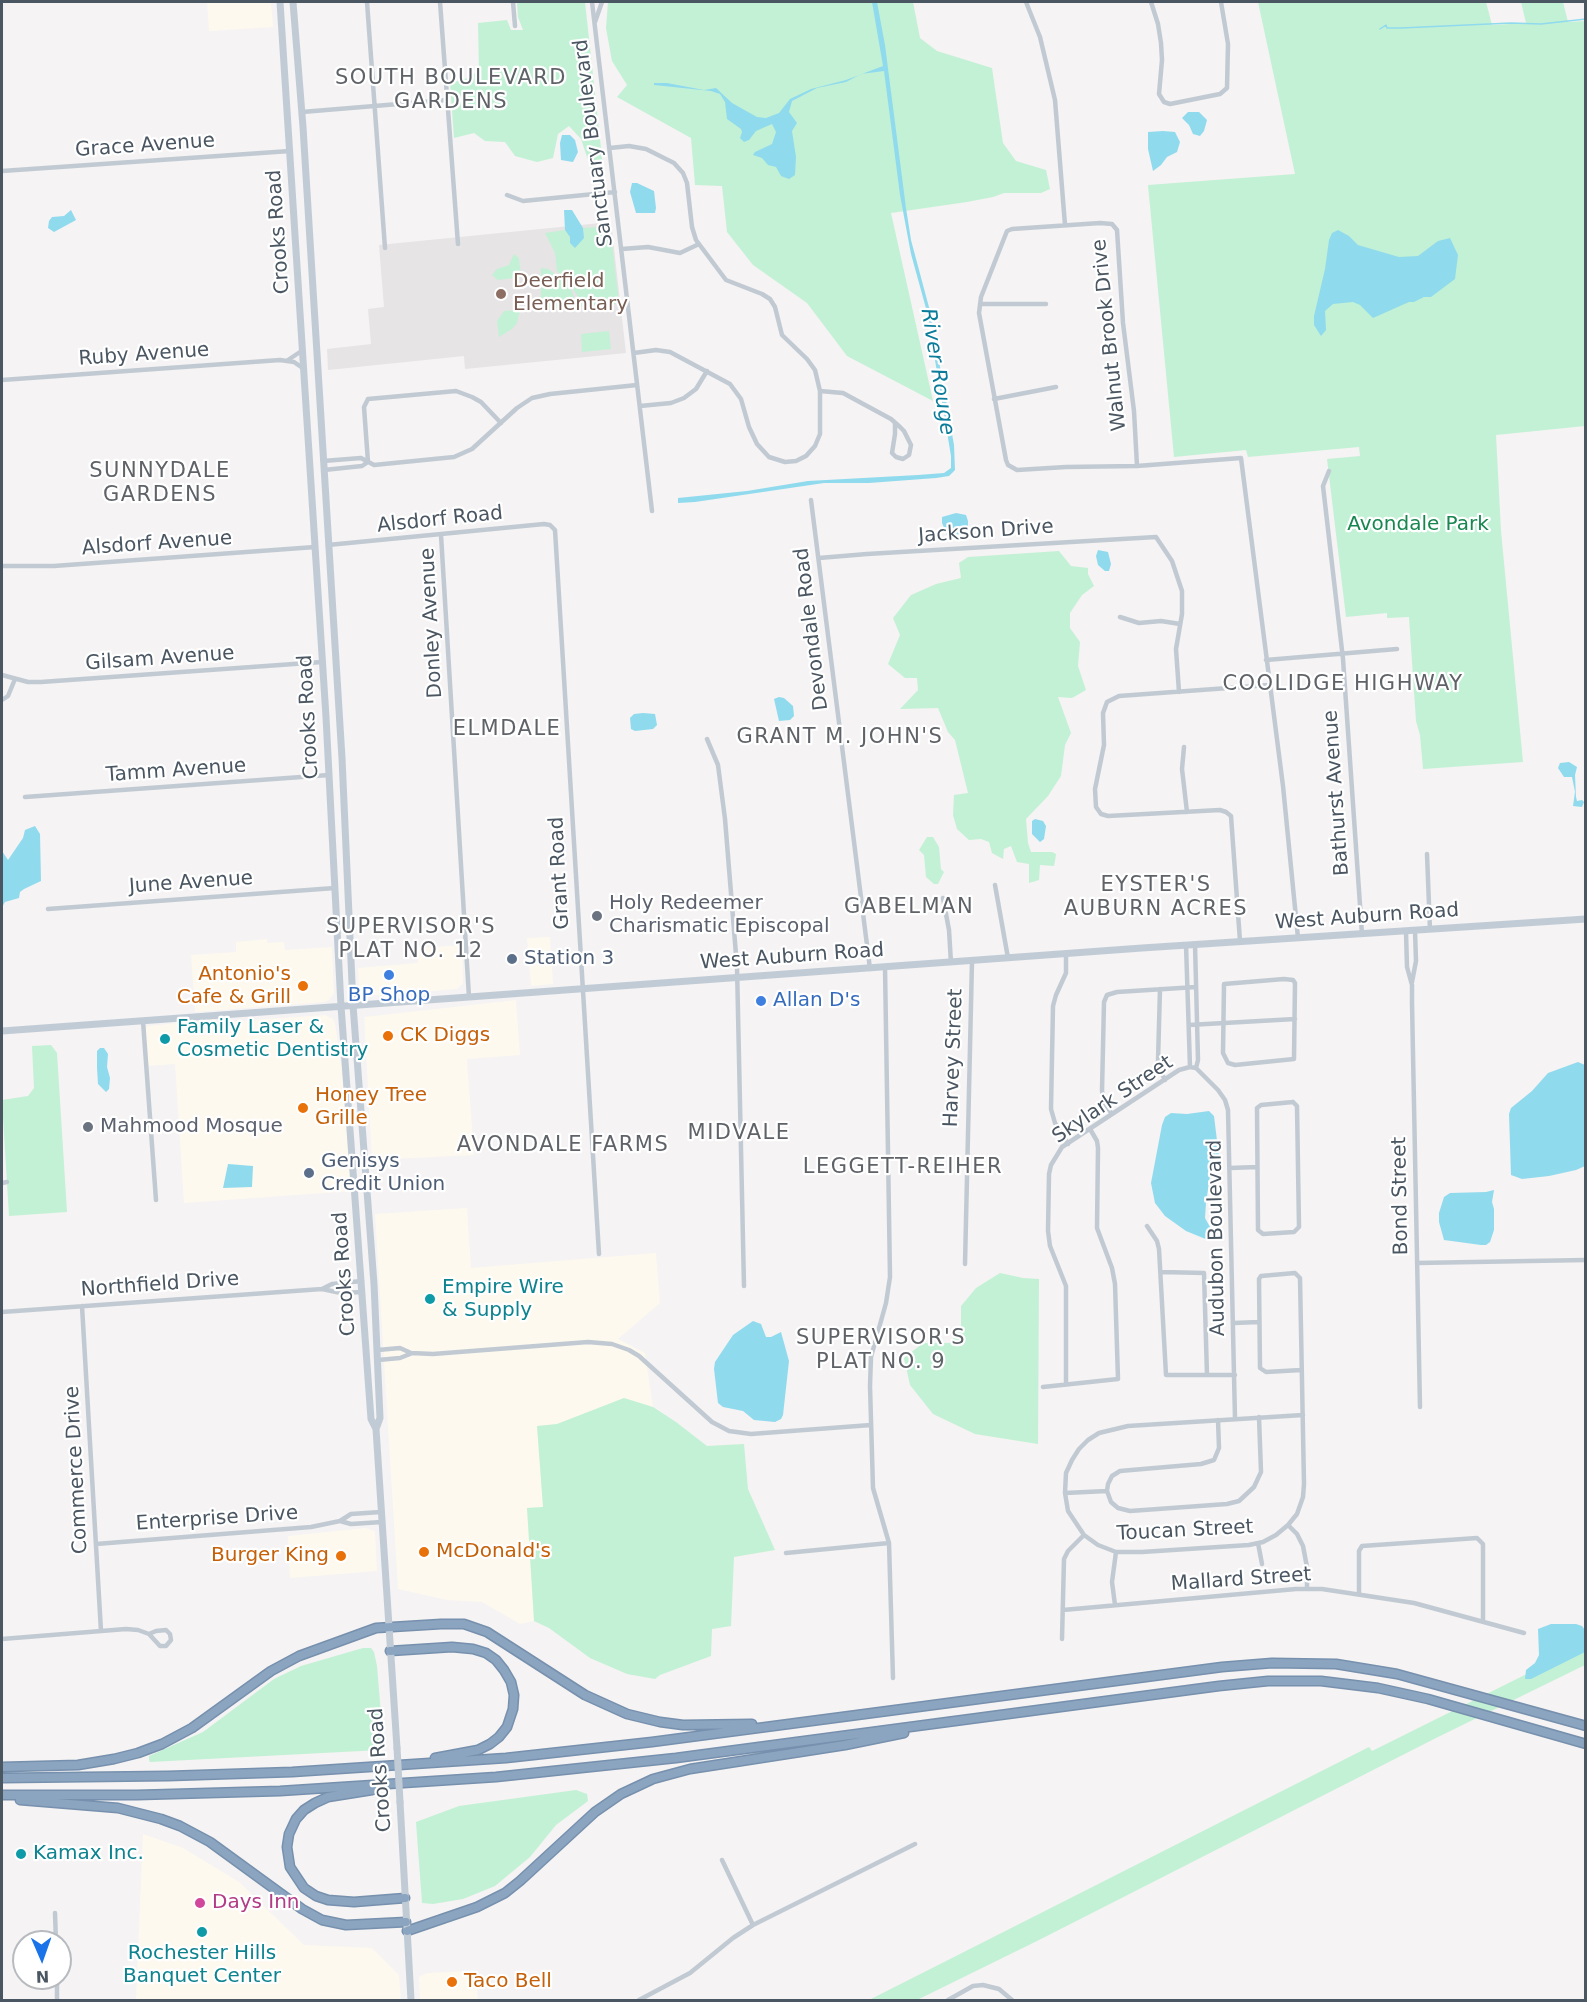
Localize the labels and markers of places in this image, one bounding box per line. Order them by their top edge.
place label: Deerfield Elementary [513,270,628,317]
marker: Deerfield Elementary [494,287,508,301]
place label: Holy Redeemer Charismatic Episcopal [609,892,830,939]
marker: Holy Redeemer Charismatic Episcopal [590,909,604,923]
place label: Station 3 [524,947,614,971]
marker: Station 3 [505,952,519,966]
place label: Antonio's Cafe & Grill [177,963,291,1010]
marker: BP Shop [382,968,396,982]
marker: Antonio's Cafe & Grill [296,979,310,993]
place label: BP Shop [348,984,430,1008]
place label: Allan D's [773,989,860,1013]
marker: Allan D's [754,994,768,1008]
place label: Family Laser & Cosmetic Dentistry [177,1016,368,1063]
place label: CK Diggs [400,1024,490,1048]
marker: CK Diggs [381,1029,395,1043]
marker: Family Laser & Cosmetic Dentistry [158,1032,172,1046]
place label: Honey Tree Grille [315,1084,427,1131]
marker: Honey Tree Grille [296,1101,310,1115]
place label: Mahmood Mosque [100,1115,283,1139]
marker: Mahmood Mosque [81,1120,95,1134]
place label: Genisys Credit Union [321,1150,445,1197]
marker: Genisys Credit Union [302,1166,316,1180]
place label: Empire Wire & Supply [442,1276,564,1323]
marker: Empire Wire & Supply [423,1292,437,1306]
place label: McDonald's [436,1540,551,1564]
place label: Burger King [211,1544,329,1568]
marker: McDonald's [417,1545,431,1559]
marker: Burger King [334,1549,348,1563]
place label: Kamax Inc. [33,1842,144,1866]
marker: Kamax Inc. [14,1847,28,1861]
place label: Days Inn [212,1891,300,1915]
marker: Days Inn [193,1896,207,1910]
marker: Rochester Hills Banquet Center [195,1925,209,1939]
place label: Rochester Hills Banquet Center [123,1942,281,1989]
place label: Taco Bell [464,1970,552,1994]
marker: Taco Bell [445,1975,459,1989]

